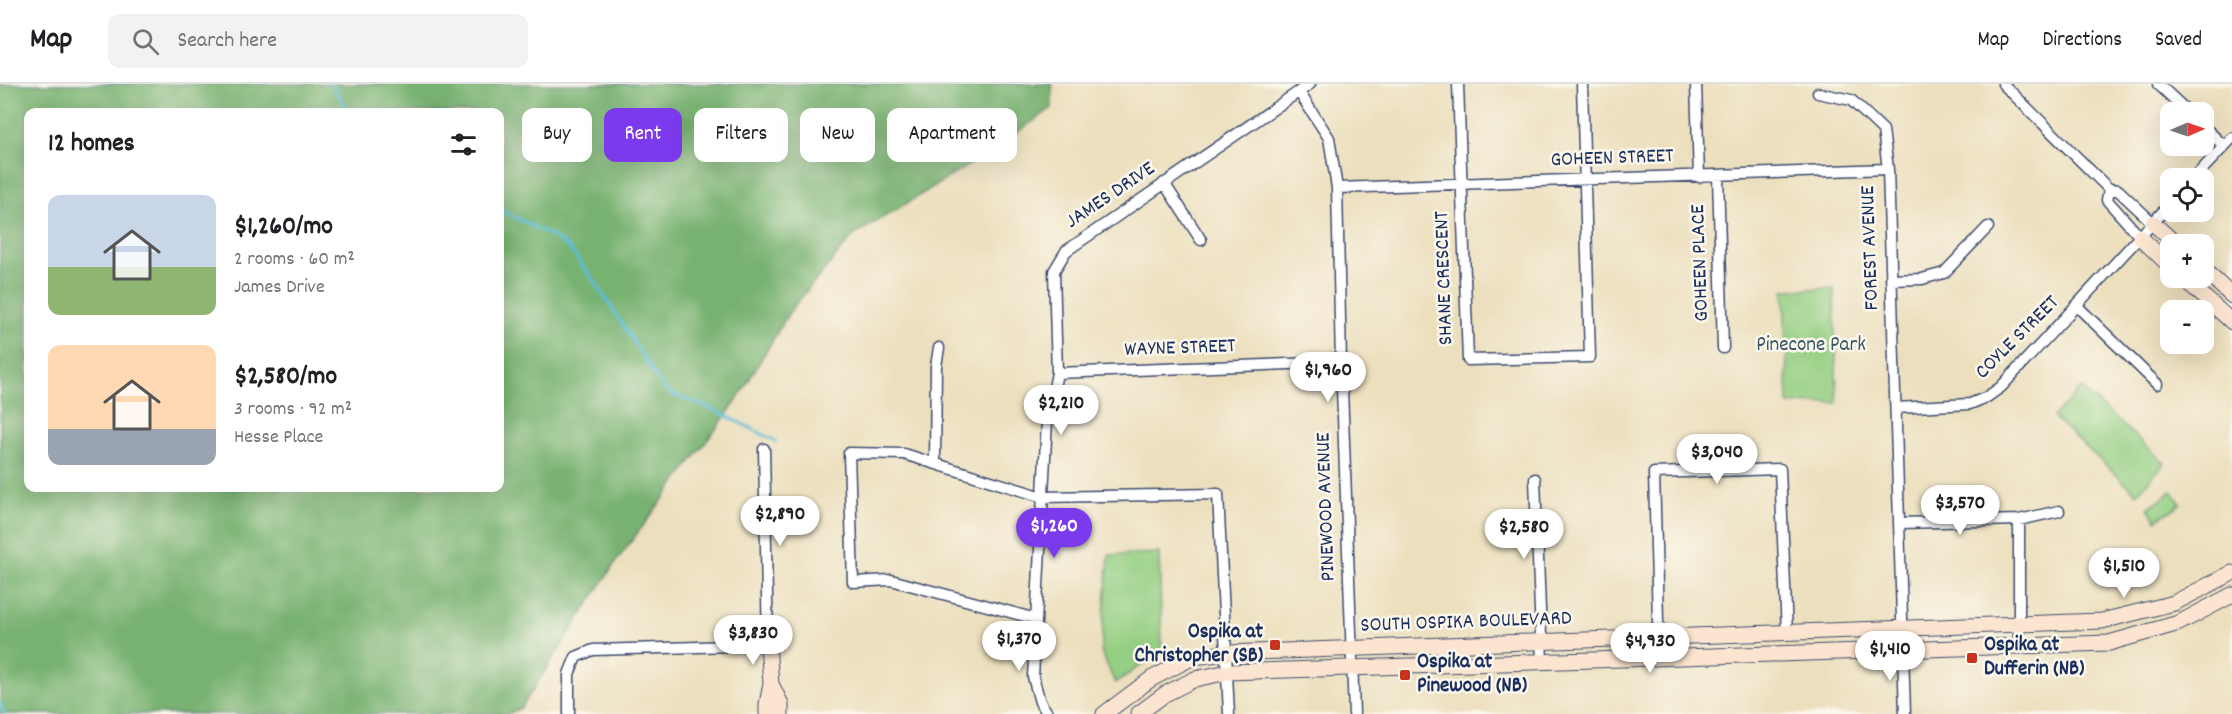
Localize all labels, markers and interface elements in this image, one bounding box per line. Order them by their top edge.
search box [108,14,528,68]
text: Map [30,21,72,61]
icon: search [129,25,162,58]
text: Search here [177,26,277,57]
text: Map [1978,26,2009,56]
text: Directions [2042,26,2122,56]
text: Saved [2155,26,2202,56]
north arrow [2160,102,2214,156]
map controls [2160,102,2214,354]
chip: Buy [522,108,592,162]
chip: Rent [604,108,682,162]
chip: Filters [694,108,788,162]
chip: New [800,108,875,162]
chip: Apartment [887,108,1017,162]
text: 12 homes [48,126,135,163]
icon: filters [447,128,480,161]
street label: GOHEEN STREET [1550,142,1675,176]
street label: JAMES DRIVE [1060,155,1162,237]
button: locate [2160,168,2214,222]
street label: FOREST AVENUE [1854,185,1888,311]
street label: GOHEEN PLACE [1684,203,1718,322]
text: $1,260/mo [234,209,333,246]
street label: SHANE CRESCENT [1428,210,1462,346]
icon: home [96,219,168,291]
button: + [2160,234,2214,288]
text: 2 rooms · 60 m² [234,246,355,274]
text: James Drive [234,274,325,302]
street label: COYLE STREET [1969,289,2067,387]
button: − [2160,300,2214,354]
park label: Pinecone Park [1756,331,1866,361]
street label: WAYNE STREET [1124,332,1237,366]
pin: $1,960 [1279,352,1377,403]
text: $1,960 [1304,357,1352,385]
text: $2,580/mo [234,359,337,396]
icon: home [96,369,168,441]
pin: $2,210 [1012,385,1110,436]
text: $2,210 [1038,390,1084,418]
text: 3 rooms · 92 m² [234,396,352,424]
text: Hesse Place [234,424,323,452]
street label: PINEWOOD AVENUE [1309,432,1345,582]
pin: $3,040 [1668,434,1766,485]
text: $3,040 [1691,439,1743,467]
pin: $3,570 [1911,485,2009,536]
text: $3,570 [1935,490,1985,518]
pin: $2,890 [731,496,829,547]
text: $2,890 [755,501,805,529]
pin: $1,260 [1005,508,1103,559]
pin: $2,580 [1475,509,1573,560]
text: $1,260 [1030,513,1078,541]
text: $2,580 [1499,514,1549,542]
pin: $1,510 [2075,548,2173,599]
text: $1,510 [2103,553,2145,581]
street label: SOUTH OSPIKA BOULEVARD [1360,604,1572,642]
pin: $3,830 [704,615,802,666]
place label: Ospika at Christopher (SB) [1135,618,1263,672]
text: $3,830 [728,620,778,648]
pin: $1,370 [970,621,1068,672]
pin: $4,930 [1601,623,1699,674]
text: $1,370 [996,626,1042,654]
text: $4,930 [1624,628,1676,656]
pin: $1,410 [1841,631,1939,682]
place label: Ospika at Dufferin (NB) [1984,631,2084,685]
text: $1,410 [1869,636,1911,664]
marker: Ospika at Christopher (SB) [1268,638,1282,652]
place label: Ospika at Pinewood (NB) [1417,648,1527,702]
marker: Ospika at Dufferin (NB) [1965,651,1979,665]
marker: Ospika at Pinewood (NB) [1398,668,1412,682]

